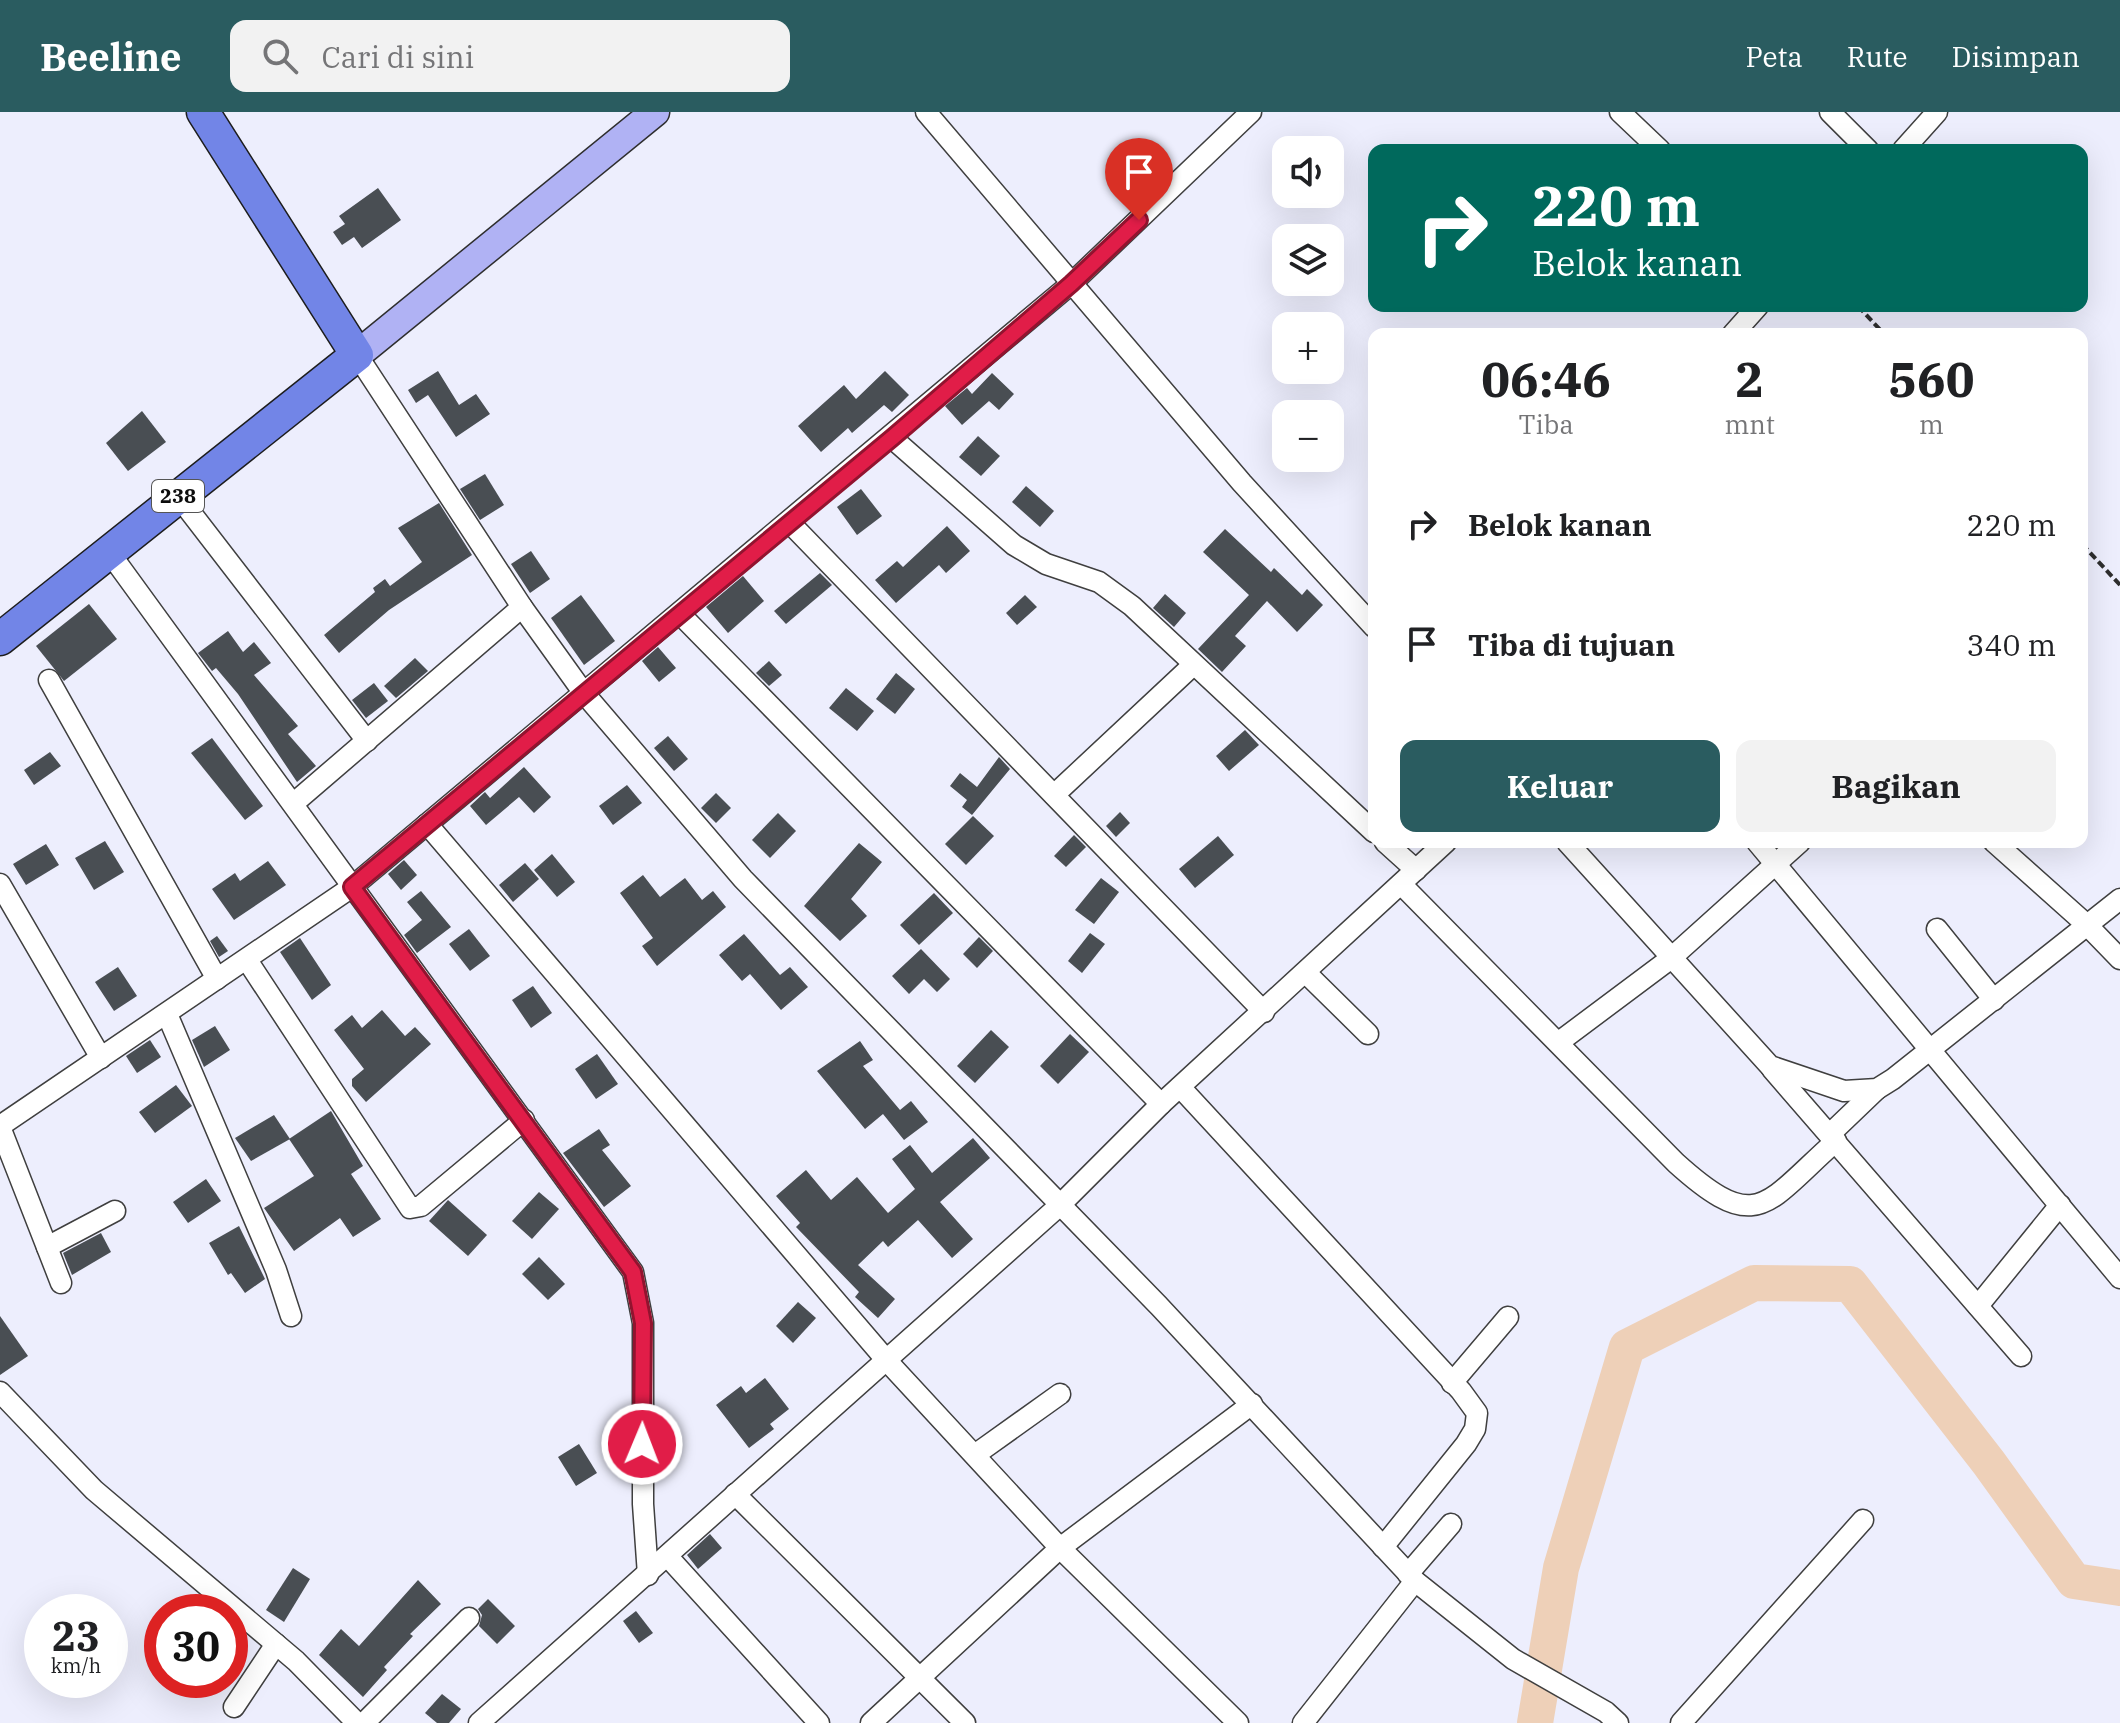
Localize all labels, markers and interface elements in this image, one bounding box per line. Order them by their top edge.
search box [230,20,790,92]
text: Beeline [40,32,182,81]
icon: search [258,34,302,78]
text: Cari di sini [322,37,474,76]
text: Peta [1746,38,1803,75]
text: Rute [1847,38,1908,75]
text: Disimpan [1952,38,2080,75]
map controls [1272,136,1344,472]
button: sound [1272,136,1344,208]
pin [1105,138,1173,220]
icon: arrive [1117,150,1161,194]
text: 220 m [1532,169,1700,241]
icon: right [1400,176,1504,280]
button: layers [1272,224,1344,296]
text: Belok kanan [1532,239,1742,286]
button: + [1272,312,1344,384]
text: 06:46 [1481,348,1611,410]
text: 2 [1735,348,1764,410]
text: 560 [1888,348,1975,410]
button: − [1272,400,1344,472]
text: Tiba [1519,407,1574,441]
text: mnt [1724,407,1775,441]
text: m [1919,407,1944,441]
road number: 238 [152,480,204,512]
icon: right [1400,502,1444,546]
text: Belok kanan [1468,505,1652,544]
text: 220 m [1966,505,2056,544]
icon: arrive [1400,622,1444,666]
text: Tiba di tujuan [1468,625,1675,664]
text: 340 m [1966,625,2056,664]
button: Keluar [1400,740,1720,832]
button: Bagikan [1736,740,2056,832]
position arrow [600,1402,684,1486]
speed limit sign: 30 [144,1594,248,1698]
text: 23 [52,1610,100,1662]
text: km/h [51,1652,101,1679]

